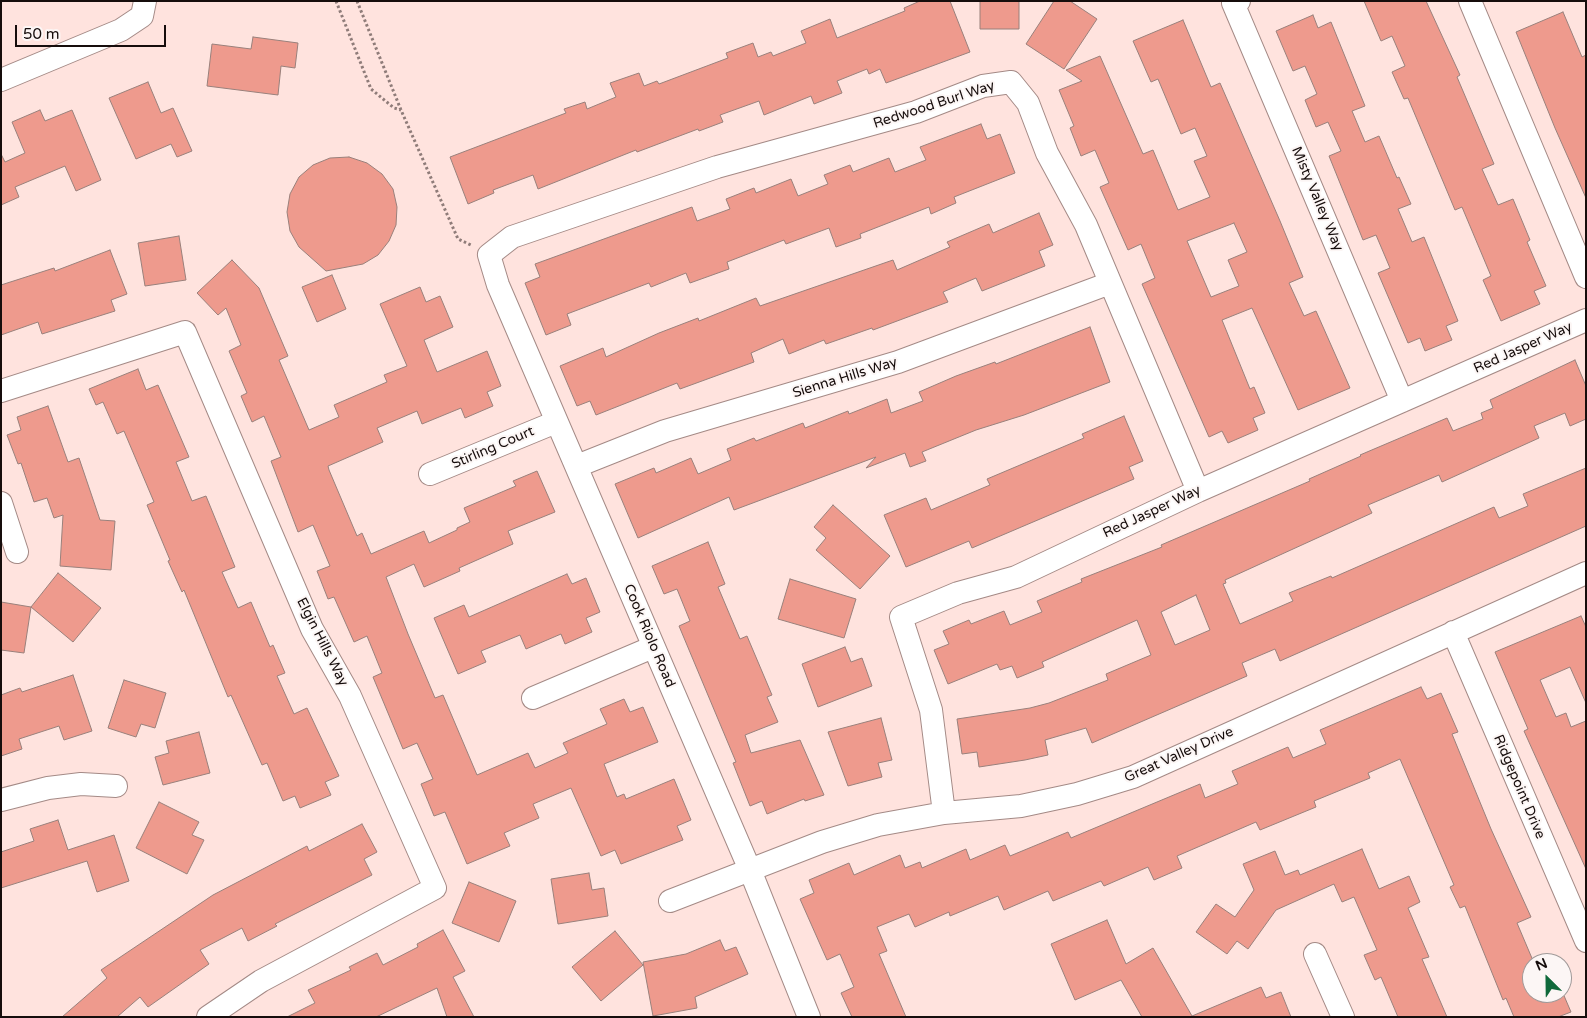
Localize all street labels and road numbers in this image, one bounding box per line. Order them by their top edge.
street label: Redwood Burl Way [871,77,997,133]
street label: Misty Valley Way [1287,144,1347,254]
street label: Red Jasper Way [1471,319,1575,377]
street label: Sienna Hills Way [791,354,899,402]
street label: Stirling Court [449,423,537,473]
street label: Red Jasper Way [1100,482,1204,542]
street label: Cook Riolo Road [620,582,678,690]
street label: Elgin Hills Way [292,595,352,689]
street label: Great Valley Drive [1122,723,1236,787]
street label: Ridgepoint Drive [1489,732,1549,842]

